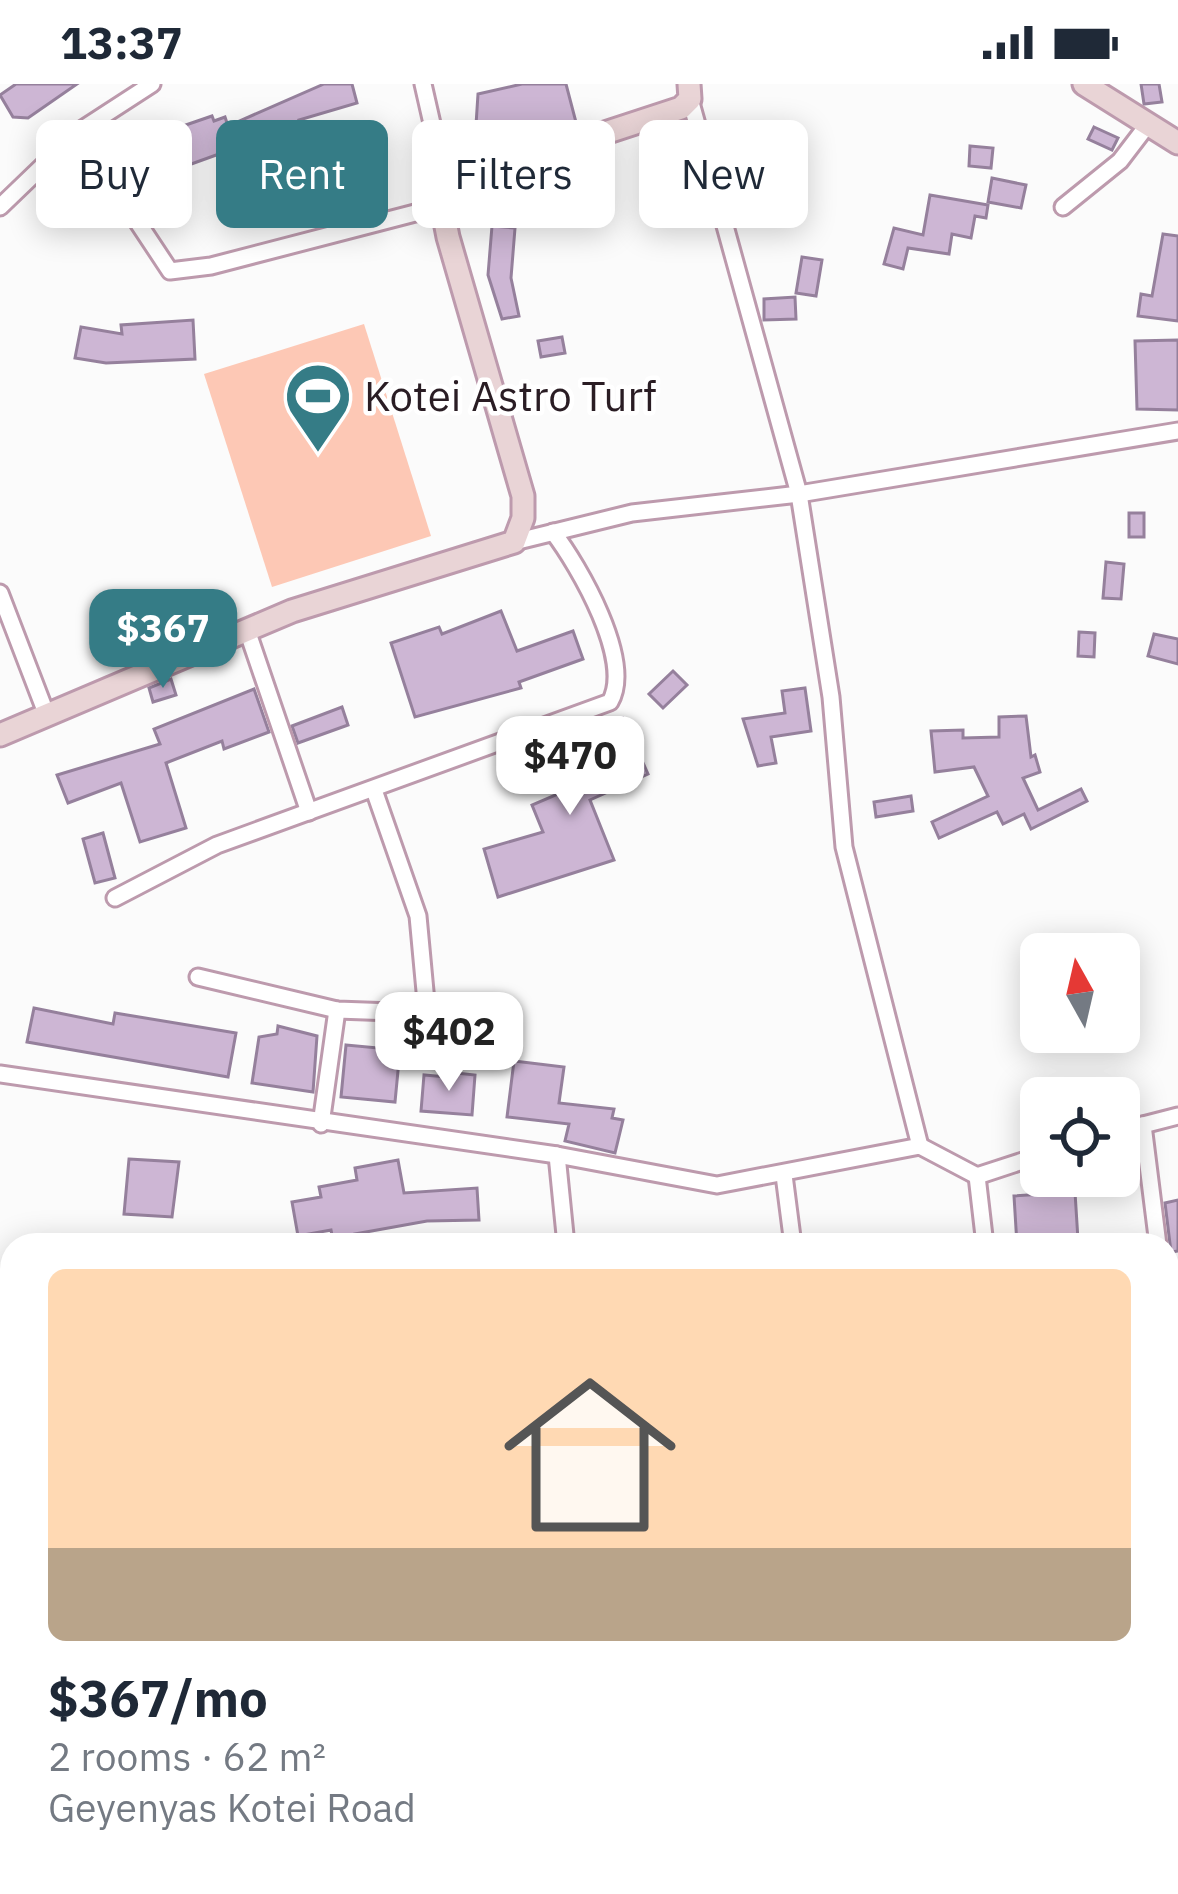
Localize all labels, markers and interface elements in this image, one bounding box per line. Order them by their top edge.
text: 13:37 [60,13,183,71]
chip: Buy [36,120,192,228]
chip: Rent [216,120,388,228]
chip: Filters [412,120,615,228]
chip: New [639,120,808,228]
sports icon: Kotei Astro Turf [283,361,353,455]
place label: Kotei Astro Turf [364,368,657,423]
pin: $367 [92,589,234,691]
text: $367 [116,602,210,653]
pin: $470 [499,716,641,818]
text: $470 [523,729,617,780]
north arrow [1020,933,1140,1053]
map controls [1020,933,1140,1197]
pin: $402 [378,992,520,1094]
text: $402 [402,1005,496,1056]
button: locate [1020,1077,1140,1197]
icon: home [482,1347,698,1563]
text: $367/mo [48,1665,268,1731]
text: 2 rooms · 62 m² [48,1731,326,1782]
text: Geyenyas Kotei Road [48,1782,416,1833]

